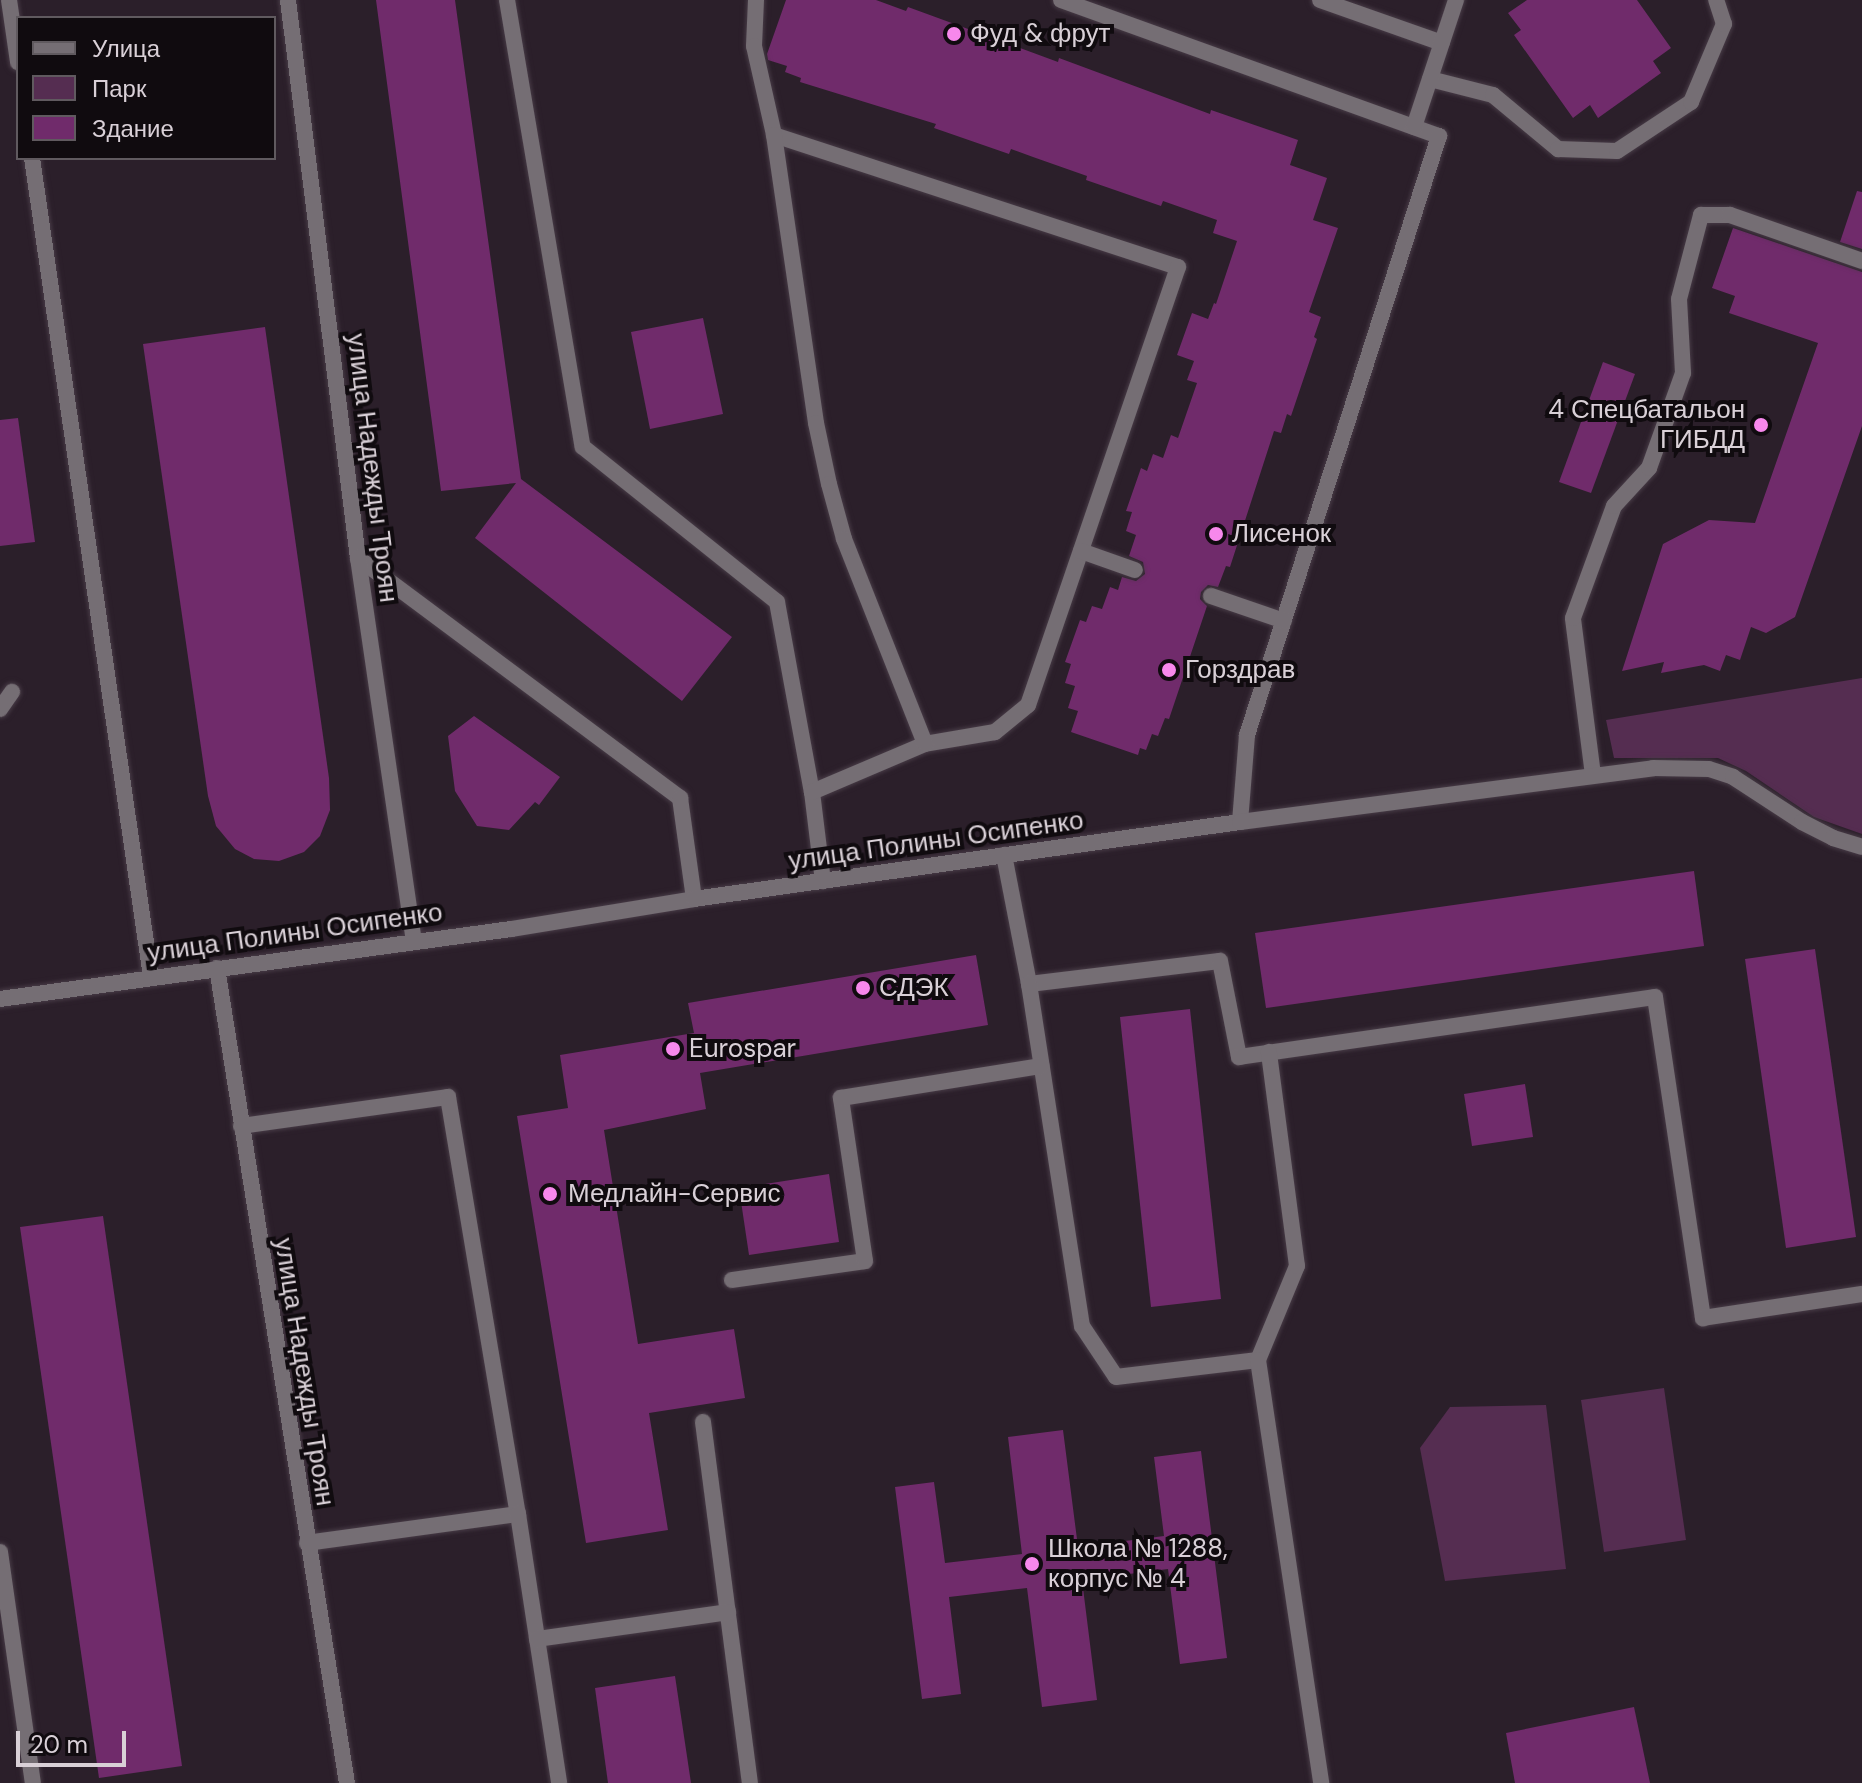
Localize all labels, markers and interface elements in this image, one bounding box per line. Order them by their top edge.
legend [16,16,276,160]
place label: Фуд & фрут [970,18,1110,50]
marker: Фуд & фрут [945,25,963,43]
text: Улица [92,33,160,64]
text: Парк [92,73,146,104]
text: Здание [92,113,174,144]
street label: улица Надежды Троян [340,332,404,604]
place label: 4 Спецбатальон ГИБДД [1548,394,1745,456]
marker: 4 Спецбатальон ГИБДД [1752,416,1770,434]
place label: Лисенок [1232,518,1331,550]
marker: Лисенок [1207,525,1225,543]
place label: Горздрав [1185,654,1295,686]
marker: Горздрав [1160,661,1178,679]
street label: улица Полины Осипенко [787,805,1085,877]
street label: улица Полины Осипенко [146,897,444,969]
place label: СДЭК [879,972,949,1004]
marker: СДЭК [854,979,872,997]
place label: Eurospar [689,1033,796,1065]
marker: Eurospar [664,1040,682,1058]
place label: Медлайн-Сервис [568,1178,781,1210]
marker: Медлайн-Сервис [539,1183,561,1205]
street label: улица Надежды Троян [267,1236,341,1508]
place label: Школа № 1288, корпус № 4 [1048,1533,1228,1594]
marker: Школа № 1288, корпус № 4 [1023,1555,1041,1573]
scale bar [20,1715,130,1765]
text: 20 m [30,1729,88,1760]

